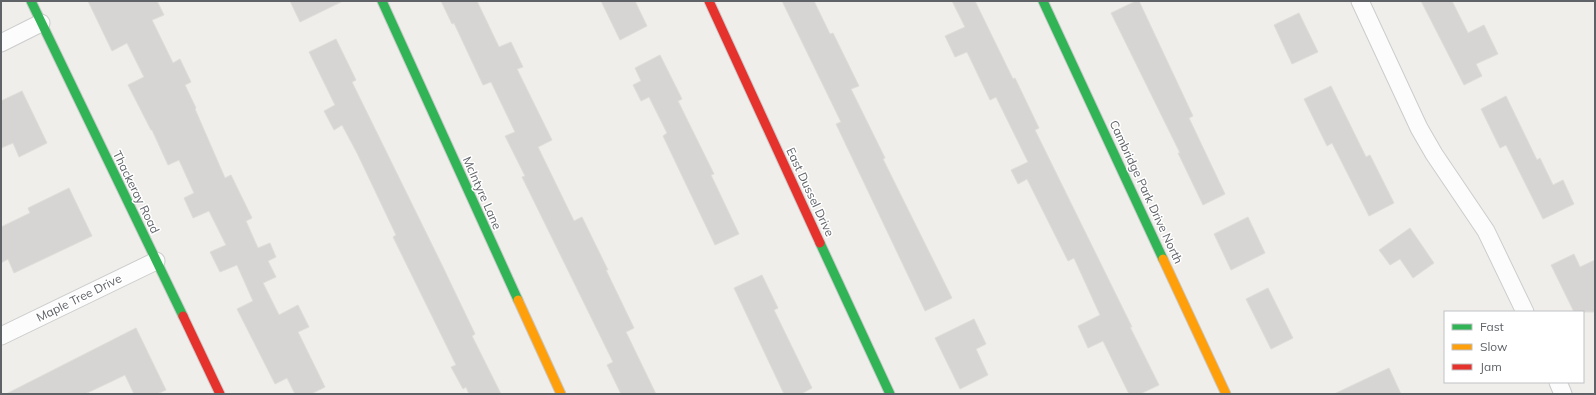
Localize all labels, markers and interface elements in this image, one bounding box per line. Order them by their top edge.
street label: Cambridge Park Drive North [1107,118,1186,266]
street label: East Dussel Drive [783,145,838,239]
street label: Thackeray Road [110,148,163,236]
street label: McIntyre Lane [460,154,505,232]
street label: Maple Tree Drive [34,270,124,325]
legend [1444,311,1584,383]
text: Fast [1480,319,1504,334]
text: Slow [1480,339,1508,354]
text: Jam [1480,359,1502,374]

